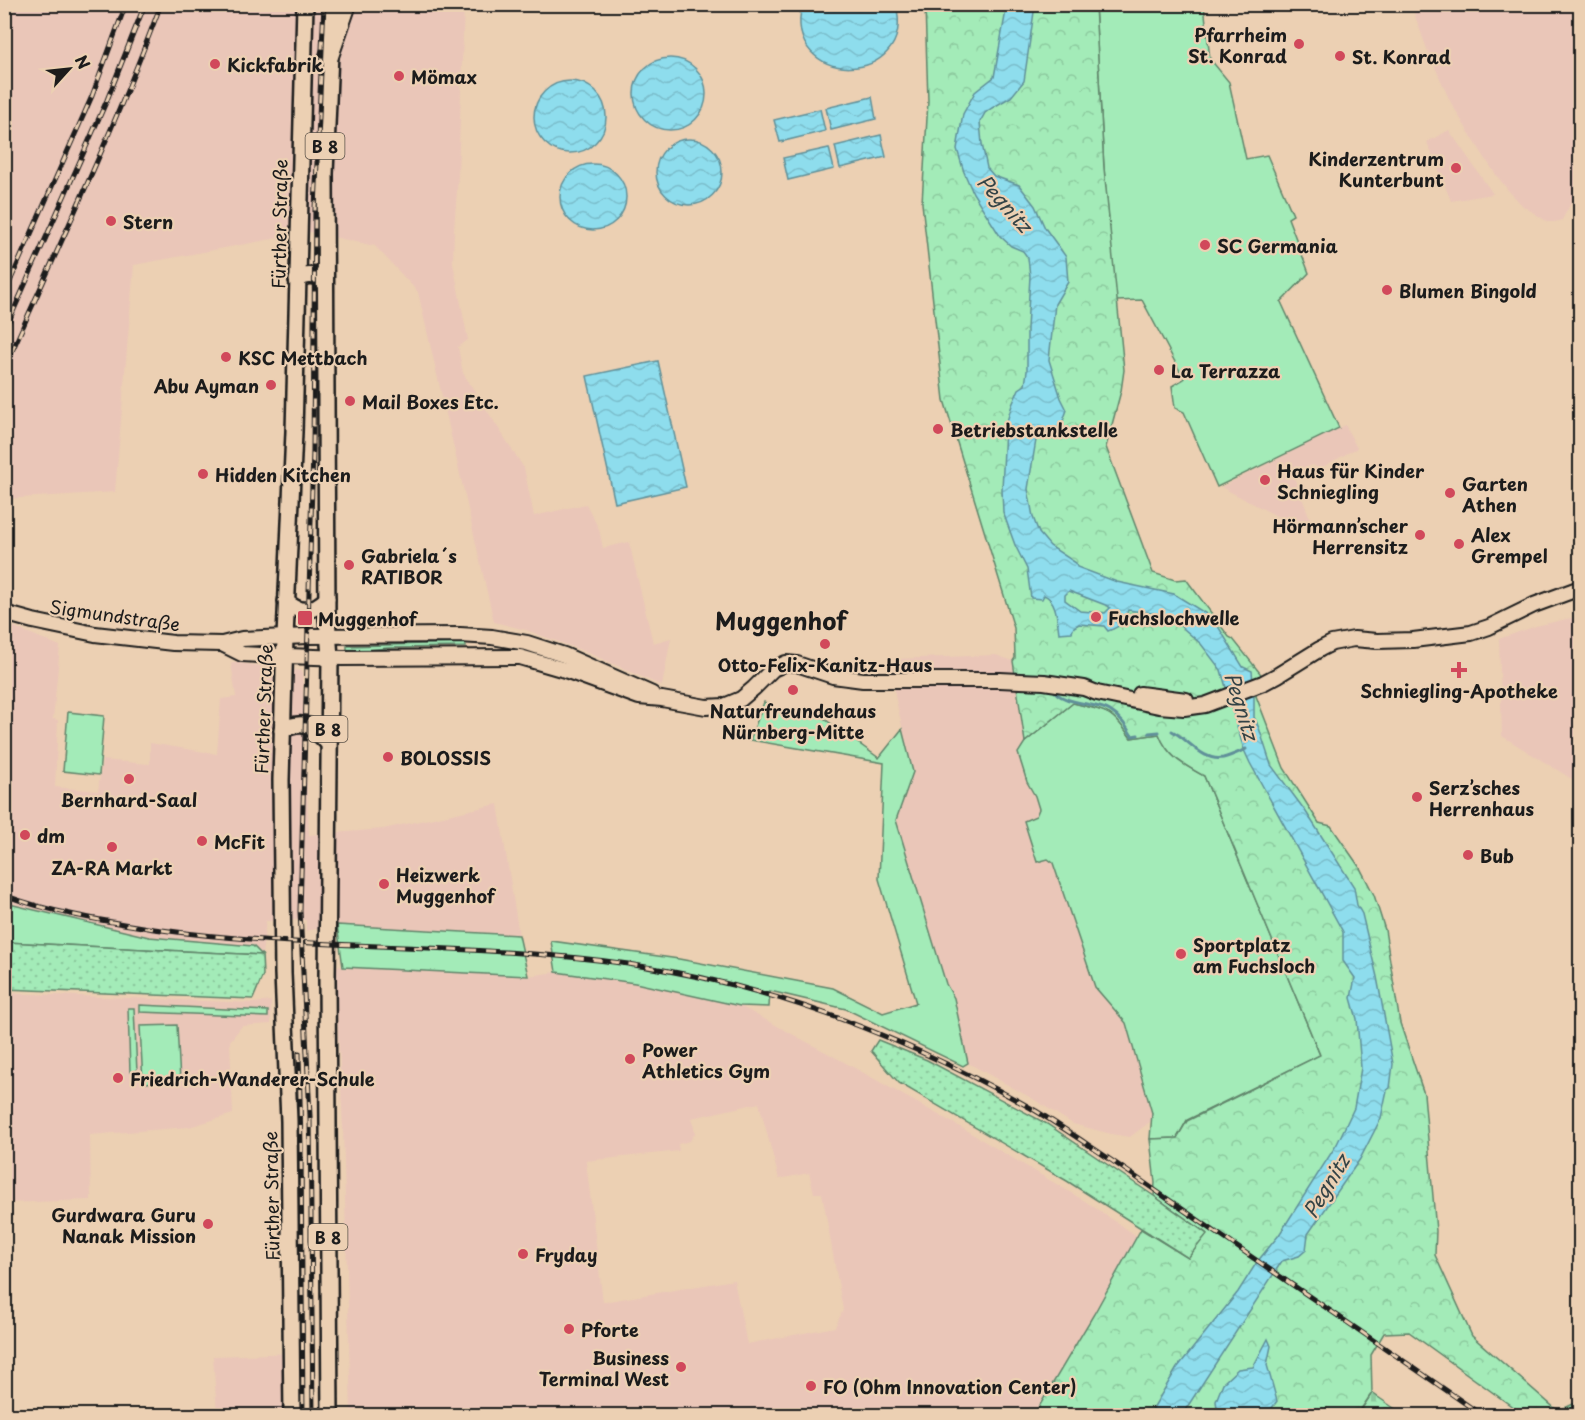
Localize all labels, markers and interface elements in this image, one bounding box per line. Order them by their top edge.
place label: Pfarrheim St. Konrad [1188,21,1287,69]
marker: Pfarrheim St. Konrad [1292,37,1306,51]
north arrow [39,39,99,99]
place label: St. Konrad [1352,43,1451,70]
marker: St. Konrad [1333,49,1347,63]
text: N [70,51,97,73]
place label: Kickfabrik [227,51,324,78]
marker: Kickfabrik [208,57,222,71]
place label: Mömax [411,63,477,90]
marker: Mömax [392,69,406,83]
road number: B 8 [306,133,344,159]
place label: Kinderzentrum Kunterbunt [1308,145,1444,193]
street label: Fürther Straße [264,159,294,289]
marker: Kinderzentrum Kunterbunt [1449,161,1463,175]
water label: Pegnitz [971,167,1041,241]
place label: Stern [123,208,173,235]
marker: Stern [104,214,118,228]
place label: SC Germania [1217,232,1338,259]
marker: SC Germania [1198,238,1212,252]
place label: Blumen Bingold [1399,277,1537,304]
marker: Blumen Bingold [1380,283,1394,297]
place label: KSC Mettbach [238,344,367,371]
marker: KSC Mettbach [219,350,233,364]
place label: La Terrazza [1171,357,1280,384]
marker: La Terrazza [1152,363,1166,377]
place label: Abu Ayman [153,372,259,399]
marker: Abu Ayman [264,378,278,392]
place label: Mail Boxes Etc. [362,388,499,415]
marker: Mail Boxes Etc. [343,394,357,408]
place label: Betriebstankstelle [950,416,1118,443]
marker: Betriebstankstelle [931,422,945,436]
place label: Haus für Kinder Schniegling [1277,457,1425,505]
place label: Hidden Kitchen [215,461,351,488]
marker: Hidden Kitchen [196,467,210,481]
place label: Garten Athen [1461,470,1528,518]
marker: Haus für Kinder Schniegling [1258,473,1272,487]
marker: Garten Athen [1443,486,1457,500]
place label: Hörmann’scher Herrensitz [1273,512,1409,560]
place label: Alex Grempel [1470,521,1548,569]
marker: Hörmann’scher Herrensitz [1413,528,1427,542]
marker: Alex Grempel [1452,537,1466,551]
place label: Gabriela´s RATIBOR [361,542,457,590]
marker: Gabriela´s RATIBOR [342,558,356,572]
street label: Sigmundstraße [48,592,182,638]
district label: Muggenhof [715,602,849,638]
place label: Fuchslochwelle [1108,604,1240,631]
place label: Muggenhof [318,605,419,632]
marker: Muggenhof [296,609,314,627]
marker: Fuchslochwelle [1089,610,1103,624]
marker: Otto-Felix-Kanitz-Haus [818,637,832,651]
street label: Fürther Straße [247,644,279,774]
place label: Otto-Felix-Kanitz-Haus [718,651,933,678]
marker: Schniegling-Apotheke [1452,663,1466,677]
water label: Pegnitz [1218,669,1267,746]
place label: Schniegling-Apotheke [1360,677,1558,704]
marker: Naturfreundehaus Nürnberg-Mitte [786,683,800,697]
place label: Naturfreundehaus Nürnberg-Mitte [710,697,877,745]
road number: B 8 [308,716,348,742]
place label: BOLOSSIS [400,744,491,771]
marker: BOLOSSIS [381,750,395,764]
marker: Bernhard-Saal [122,772,136,786]
place label: Serz’sches Herrenhaus [1429,774,1535,822]
place label: Bernhard-Saal [61,786,197,813]
marker: Serz’sches Herrenhaus [1410,790,1424,804]
place label: dm [37,822,65,849]
marker: dm [18,828,32,842]
place label: McFit [214,828,265,855]
marker: McFit [195,834,209,848]
marker: ZA-RA Markt [105,840,119,854]
place label: Bub [1480,842,1514,869]
marker: Bub [1461,848,1475,862]
place label: ZA-RA Markt [51,854,173,881]
place label: Heizwerk Muggenhof [396,861,497,909]
marker: Heizwerk Muggenhof [377,877,391,891]
place label: Sportplatz am Fuchsloch [1193,931,1315,979]
marker: Sportplatz am Fuchsloch [1174,947,1188,961]
place label: Power Athletics Gym [641,1036,770,1084]
marker: Power Athletics Gym [623,1052,637,1066]
place label: Friedrich-Wanderer-Schule [130,1065,375,1092]
marker: Friedrich-Wanderer-Schule [111,1071,125,1085]
street label: Fürther Straße [256,1131,286,1261]
water label: Pegnitz [1295,1147,1358,1223]
place label: Gurdwara Guru Nanak Mission [51,1201,196,1249]
marker: Gurdwara Guru Nanak Mission [201,1217,215,1231]
road number: B 8 [308,1224,348,1250]
place label: Fryday [535,1241,597,1268]
marker: Fryday [516,1247,530,1261]
place label: Pforte [581,1316,639,1343]
marker: Pforte [562,1322,576,1336]
place label: Business Terminal West [539,1344,669,1392]
marker: Business Terminal West [674,1360,688,1374]
place label: FO (Ohm Innovation Center) [823,1373,1077,1400]
marker: FO (Ohm Innovation Center) [804,1379,818,1393]

